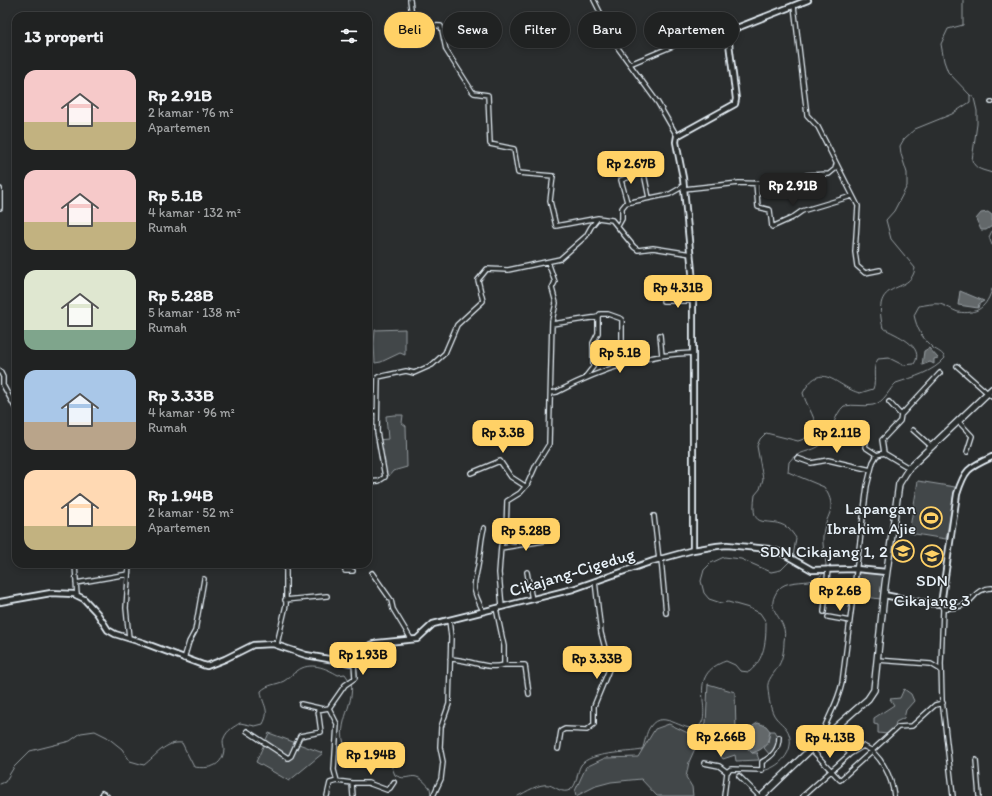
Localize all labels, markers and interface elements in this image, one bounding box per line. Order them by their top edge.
chip: Beli [384,12,435,48]
chip: Sewa [443,12,502,48]
chip: Filter [510,12,570,48]
chip: Baru [578,12,636,48]
chip: Apartemen [644,12,739,48]
icon: filters [338,25,360,47]
text: 13 properti [24,26,104,46]
text: Rp 2.91B [148,85,212,105]
icon: home [56,86,104,134]
text: 2 kamar · 76 m² [148,105,234,120]
text: Apartemen [148,120,210,135]
pin: Rp 2.67B [590,151,672,185]
text: Rp 2.67B [606,156,656,171]
pin: Rp 2.91B [752,173,834,207]
text: Rp 2.91B [769,178,817,193]
text: Rp 5.1B [148,185,203,205]
icon: home [56,186,104,234]
text: 4 kamar · 132 m² [148,205,241,220]
text: Rumah [148,220,187,235]
pin: Rp 4.31B [637,275,719,309]
text: Rp 4.31B [653,280,703,295]
text: Rp 5.28B [148,285,213,305]
icon: home [56,286,104,334]
text: 5 kamar · 138 m² [148,305,240,320]
text: Rumah [148,320,187,335]
pin: Rp 5.1B [583,340,657,374]
text: Rp 5.1B [599,345,641,360]
text: Rp 3.33B [148,385,214,405]
icon: home [56,386,104,434]
text: 4 kamar · 96 m² [148,405,235,420]
text: Rumah [148,420,187,435]
pin: Rp 3.3B [466,420,540,454]
pin: Rp 2.11B [796,420,878,454]
text: Rp 3.3B [481,425,525,440]
text: Rp 2.11B [813,425,861,440]
text: Rp 1.94B [148,485,213,505]
icon: home [56,486,104,534]
place label: Lapangan Ibrahim Ajie [827,498,916,538]
text: 2 kamar · 52 m² [148,505,234,520]
sports icon: Lapangan Ibrahim Ajie [918,505,944,531]
pin: Rp 5.28B [485,518,567,552]
text: Apartemen [148,520,210,535]
text: Rp 5.28B [501,523,551,538]
school or university icon: SDN Cikajang 1, 2 [890,538,916,564]
place label: SDN Cikajang 1, 2 [760,541,888,561]
street label: Cikajang-Cigedug [507,543,637,601]
school or university icon: SDN Cikajang 3 [919,543,945,569]
place label: SDN Cikajang 3 [894,570,970,610]
pin: Rp 2.6B [803,578,877,612]
text: Rp 2.6B [819,583,861,598]
pin: Rp 1.93B [322,642,404,676]
pin: Rp 3.33B [556,646,638,680]
text: Rp 1.93B [338,647,388,662]
text: Rp 3.33B [572,651,622,666]
pin: Rp 2.66B [680,724,762,758]
pin: Rp 4.13B [789,725,871,759]
text: Rp 2.66B [696,729,746,744]
text: Rp 4.13B [805,730,855,745]
pin: Rp 1.94B [330,742,412,776]
text: Rp 1.94B [346,747,396,762]

